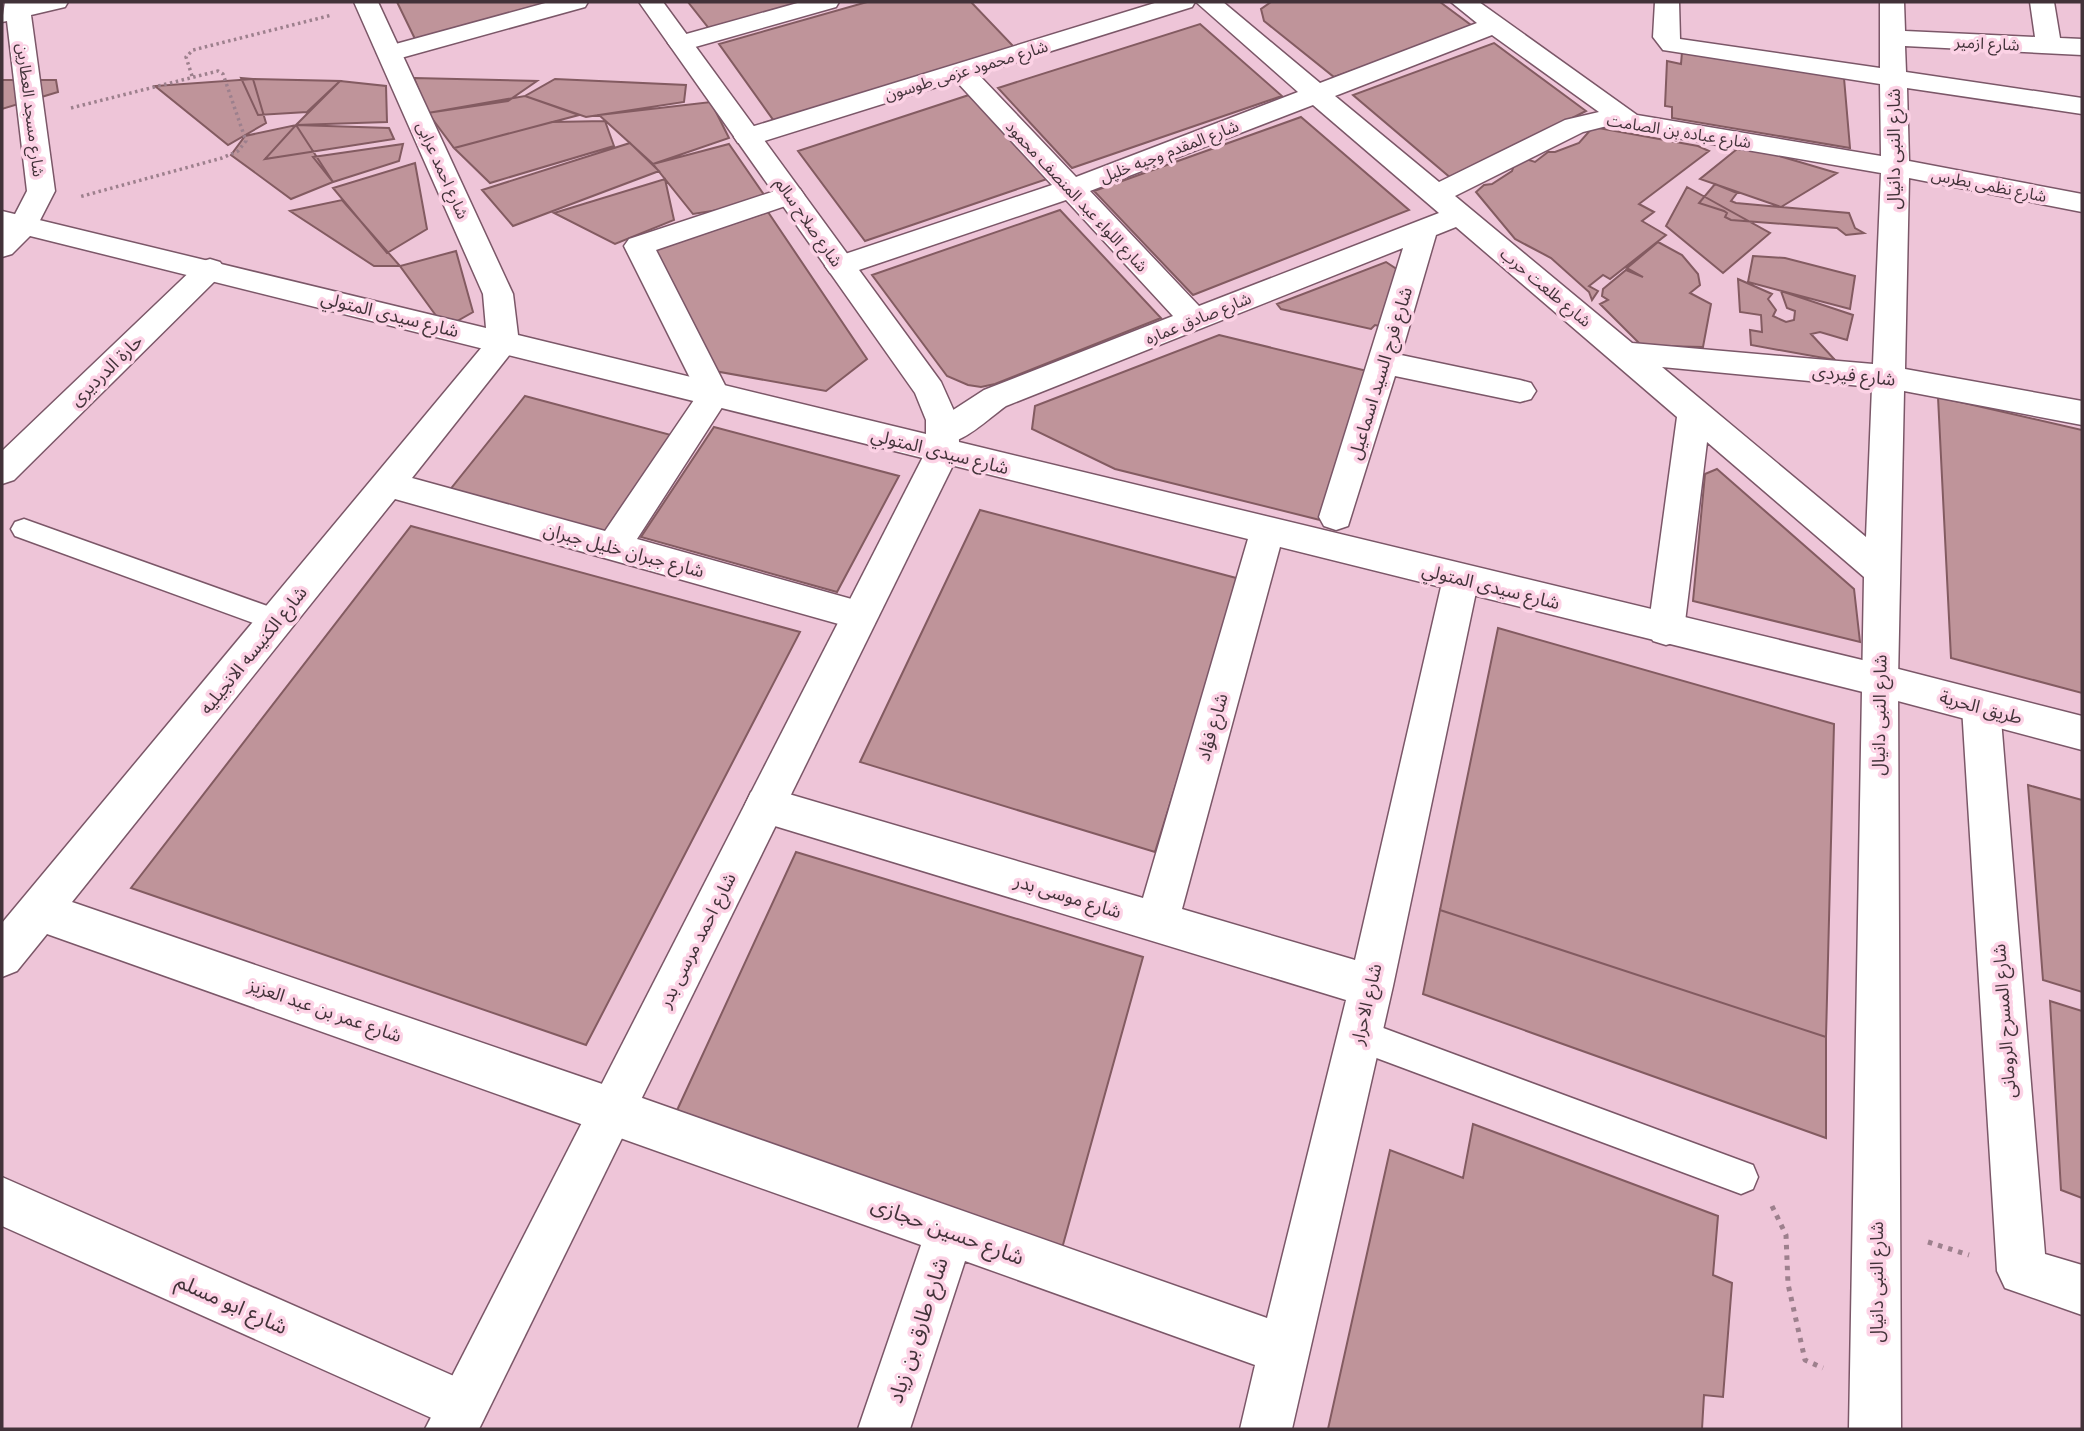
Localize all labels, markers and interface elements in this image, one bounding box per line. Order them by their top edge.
street label: شارع ازمير [1953,31,2020,58]
street label: شارع محمود عزمى طوسون [882,36,1051,107]
street label: شارع مسجد العطارين [10,42,49,178]
street label: شارع النبى دانيال [1882,88,1908,210]
street label: شارع عباده بن الصامت [1605,110,1753,155]
street label: شارع المقدم وجيه خليل [1097,115,1242,190]
street label: شارع اللواء عبد المنصف محمود [1000,116,1152,278]
street label: شارع احمد عرابى [410,118,473,223]
street label: شارع نظمى بطرس [1929,164,2048,209]
street label: شارع صلاح سالم [768,174,847,272]
street label: شارع طلعت حرب [1494,243,1596,333]
street label: شارع فرج السيد اسماعيل [1343,284,1420,463]
street label: شارع سيدى المتولي [318,286,461,345]
street label: شارع صادق عماره [1142,288,1255,351]
street label: حارة الدرديرى [65,329,147,411]
street label: شارع فيردى [1811,359,1897,394]
street label: شارع سيدى المتولي [868,423,1011,482]
street label: شارع جبران خليل جبران [540,518,707,585]
street label: شارع سيدى المتولي [1419,558,1562,617]
street label: شارع الكنيسه الانجيليه [194,581,314,721]
street label: شارع النبى دانيال [1866,654,1895,776]
street label: طريق الحرية [1937,685,2025,729]
street label: شارع فؤاد [1191,691,1235,764]
street label: شارع احمد مرسى بدر [653,869,744,1014]
street label: شارع موسى بدر [1010,869,1124,926]
street label: شارع المسرح الرومانى [1987,943,2024,1099]
street label: شارع الاحرار [1345,961,1389,1049]
street label: شارع عمر بن عبد العزيز [243,973,405,1050]
street label: شارع حسين حجازى [867,1190,1028,1273]
street label: شارع النبى دانيال [1865,1221,1891,1343]
street label: شارع طارق بن زياد [881,1254,956,1407]
street label: شارع ابو مسلم [171,1267,292,1342]

